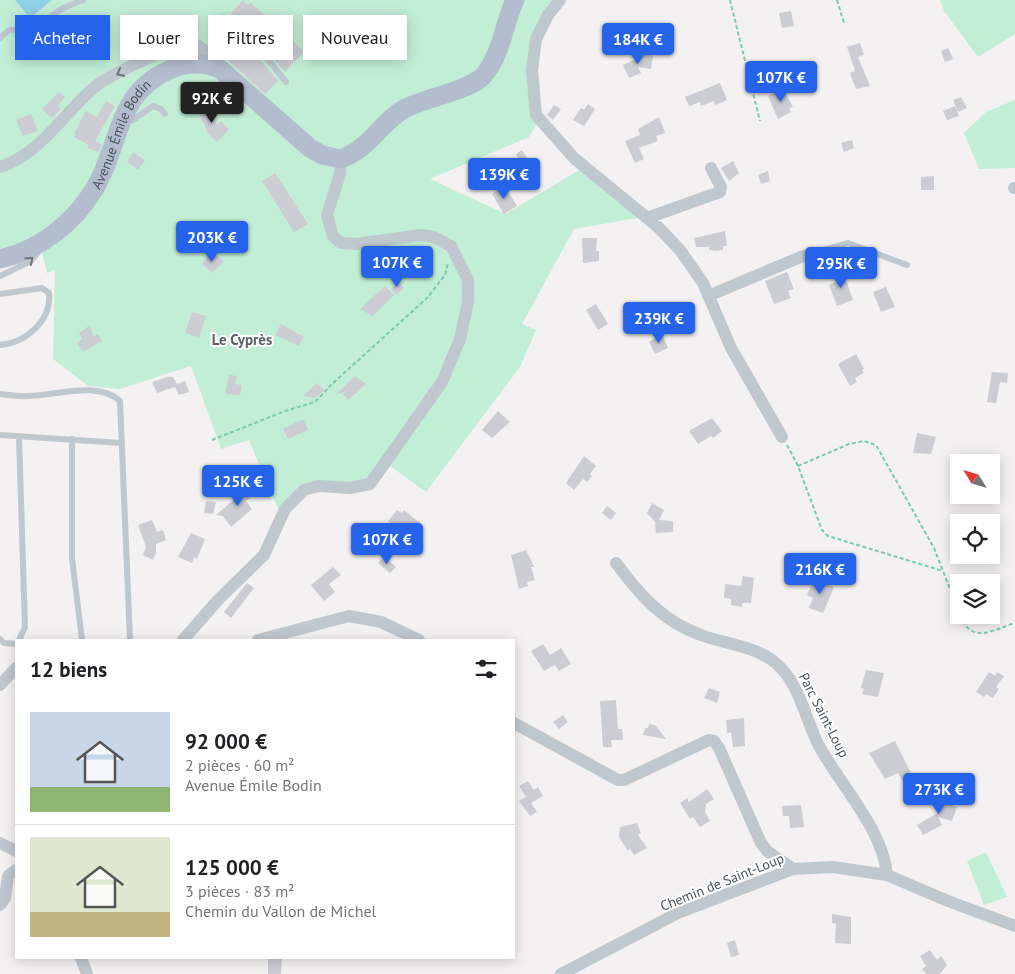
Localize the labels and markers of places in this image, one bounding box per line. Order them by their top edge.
pin: 184K € [597,22,679,65]
pin: 107K € [740,61,822,103]
pin: 92K € [177,82,247,124]
pin: 139K € [463,158,545,200]
pin: 203K € [171,220,253,263]
pin: 107K € [356,246,438,288]
pin: 295K € [800,246,882,289]
pin: 239K € [618,302,700,344]
pin: 125K € [197,464,279,507]
pin: 107K € [346,522,428,565]
pin: 216K € [779,552,861,595]
pin: 273K € [898,772,980,815]

